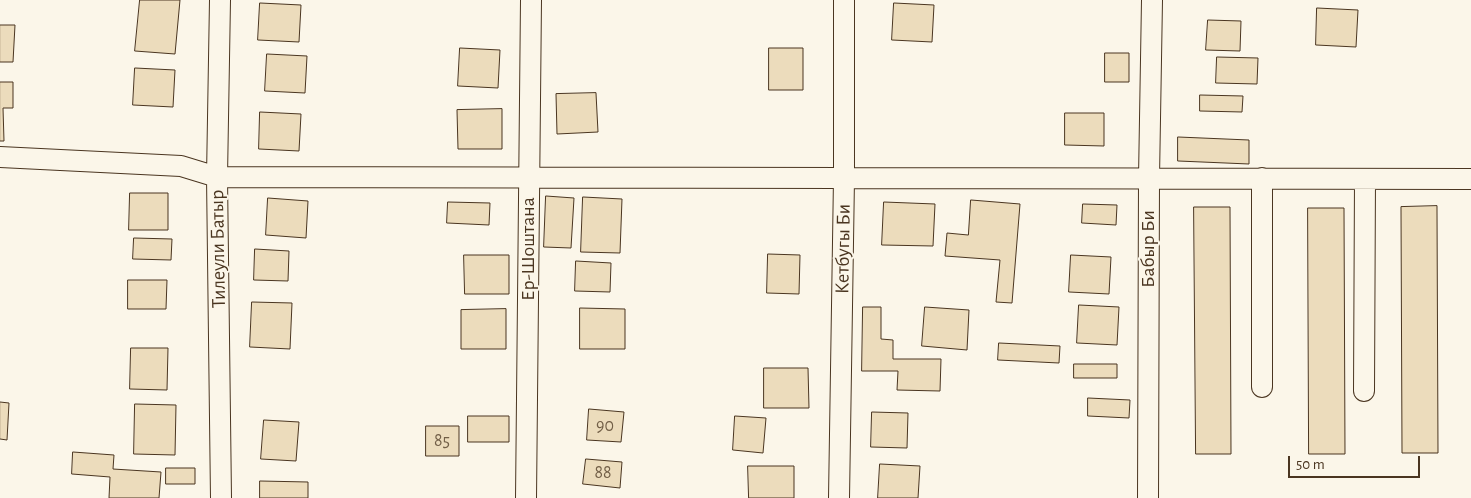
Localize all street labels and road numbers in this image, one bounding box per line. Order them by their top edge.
street label: Тилеули Батыр [205,190,231,308]
street label: Ер-Шоштана [516,197,540,301]
street label: Кетбугы Би [830,204,856,294]
street label: Бабыр Би [1136,210,1160,288]

